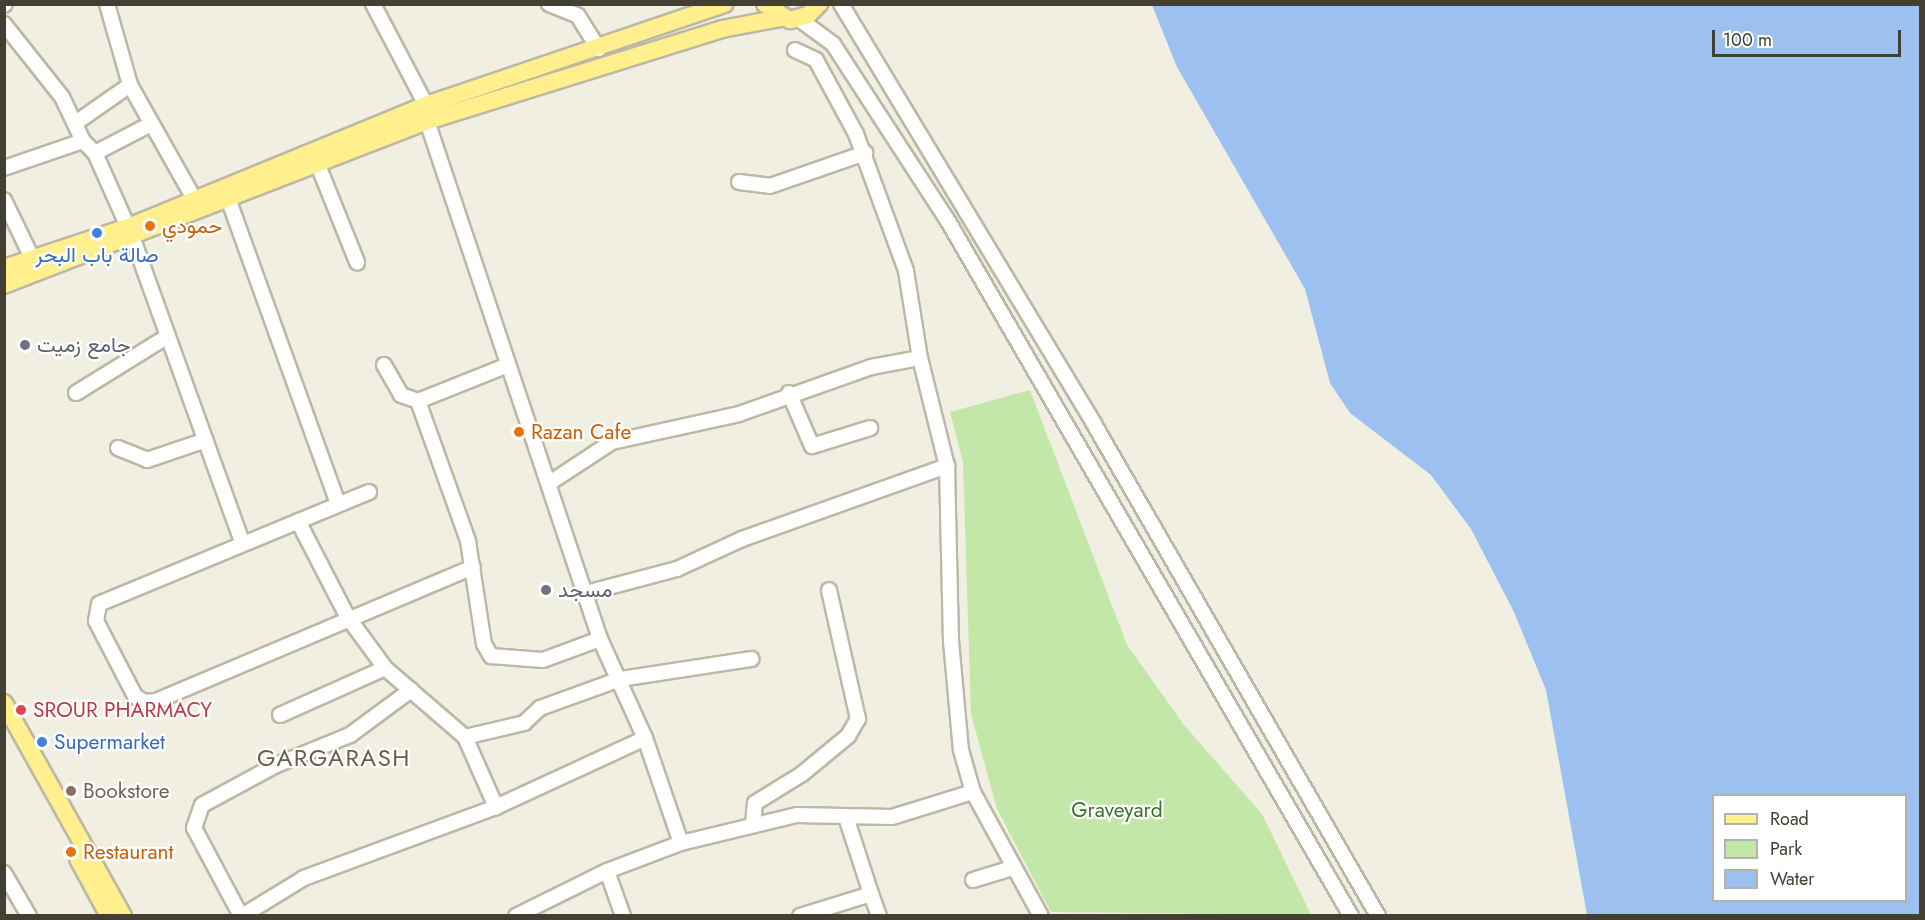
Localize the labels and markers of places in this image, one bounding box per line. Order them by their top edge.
place label: حمودي [162,213,222,239]
marker: حمودي [143,219,157,233]
marker: صالة باب البحر [90,226,104,240]
place label: صالة باب البحر [35,242,159,268]
place label: جامع زميت [37,332,131,358]
marker: جامع زميت [18,338,32,352]
place label: Razan Cafe [531,419,631,445]
marker: Razan Cafe [512,425,526,439]
place label: مسجد [558,577,612,603]
marker: مسجد [539,583,553,597]
place label: SROUR PHARMACY [33,697,212,723]
marker: SROUR PHARMACY [14,703,28,717]
place label: Supermarket [54,729,165,755]
marker: Supermarket [35,735,49,749]
place label: Bookstore [83,778,170,804]
marker: Bookstore [64,784,78,798]
place label: Restaurant [83,839,174,865]
marker: Restaurant [64,845,78,859]

